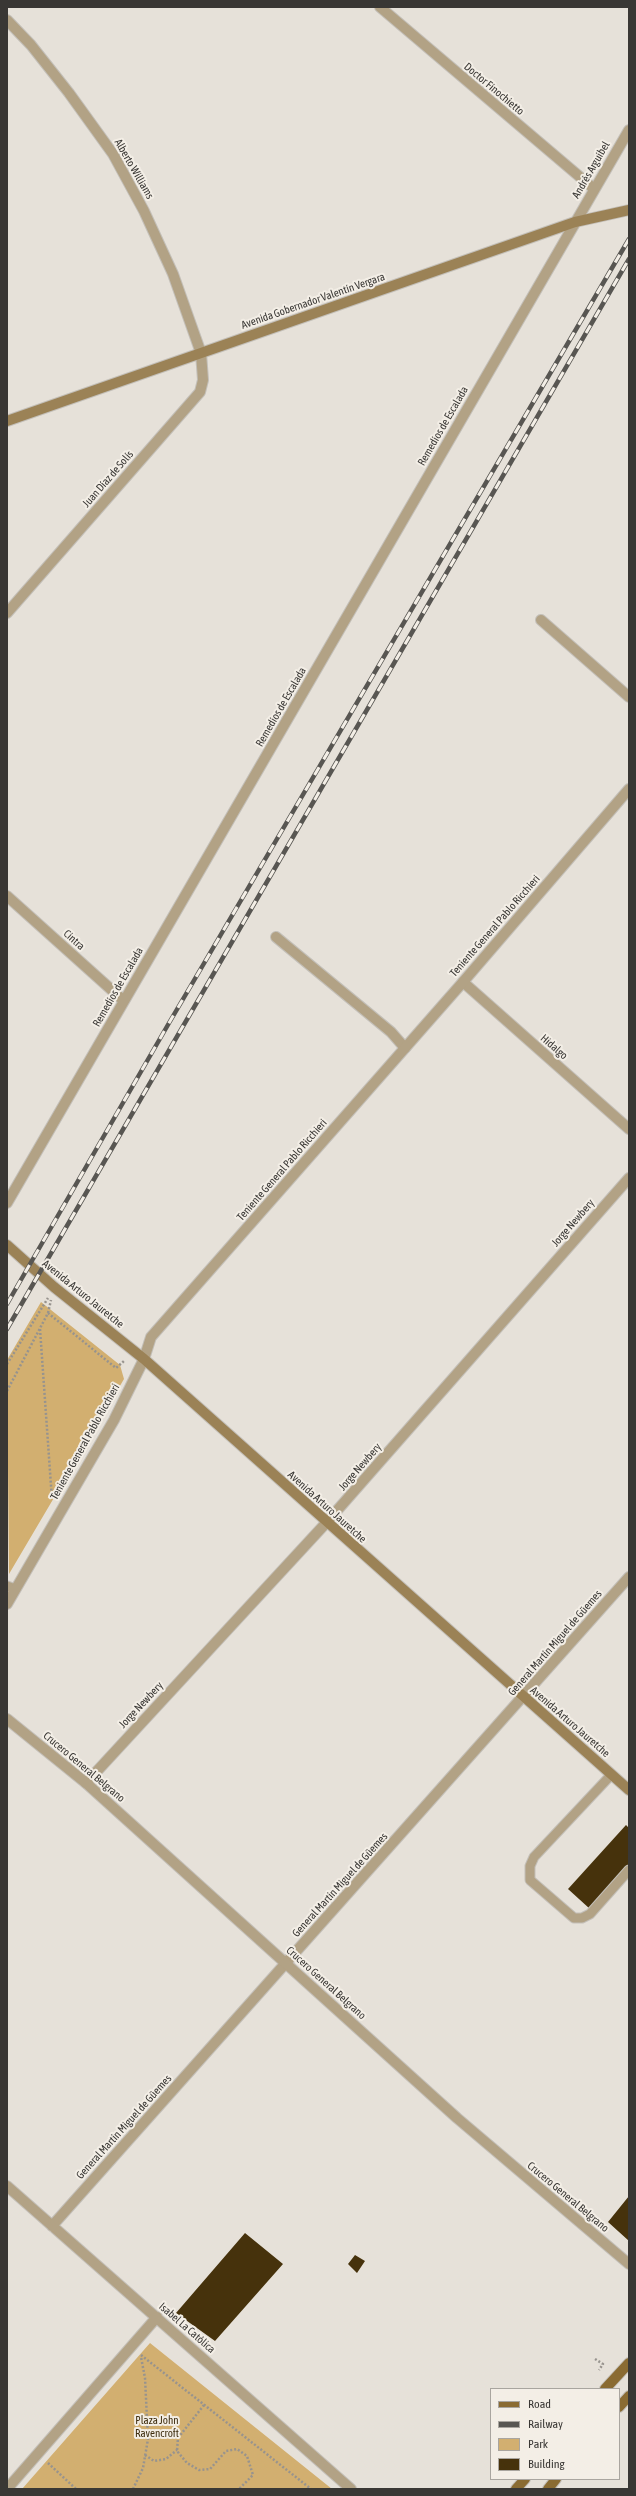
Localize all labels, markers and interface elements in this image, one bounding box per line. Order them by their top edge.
street label: Doctor Finochietto [461,60,527,118]
street label: Alberto Williams [111,137,157,201]
street label: Andrés Arguibel [569,139,613,201]
street label: Avenida Gobernador Valentín Vergara [239,270,387,332]
street label: Remedios de Escalada [415,384,471,468]
street label: Juan Díaz de Solís [80,448,136,510]
street label: Remedios de Escalada [253,665,309,749]
street label: Teniente General Pablo Ricchieri [447,872,543,980]
street label: Cintra [61,927,87,953]
street label: Remedios de Escalada [90,945,146,1029]
street label: Hidalgo [538,1032,570,1062]
street label: Teniente General Pablo Ricchieri [234,1116,330,1224]
street label: Jorge Newbery [549,1197,597,1249]
street label: Avenida Arturo Jauretche [40,1257,126,1331]
street label: Teniente General Pablo Ricchieri [48,1382,122,1502]
street label: Jorge Newbery [336,1441,384,1493]
street label: Avenida Arturo Jauretche [285,1468,369,1546]
street label: General Martín Miguel de Güemes [505,1587,605,1699]
street label: Jorge Newbery [116,1679,166,1731]
street label: Avenida Arturo Jauretche [528,1684,612,1760]
street label: Crucero General Belgrano [40,1729,128,1805]
street label: General Martín Miguel de Güemes [290,1830,390,1940]
street label: Crucero General Belgrano [283,1944,369,2022]
street label: General Martín Miguel de Güemes [74,2072,174,2182]
street label: Crucero General Belgrano [524,2159,612,2235]
street label: Isabel La Católica [156,2300,218,2356]
legend [490,2388,620,2480]
text: Road [528,2397,551,2411]
park label: Plaza John Ravencroft [135,2414,179,2440]
text: Railway [528,2417,563,2431]
text: Park [528,2437,548,2451]
text: Building [528,2457,565,2471]

